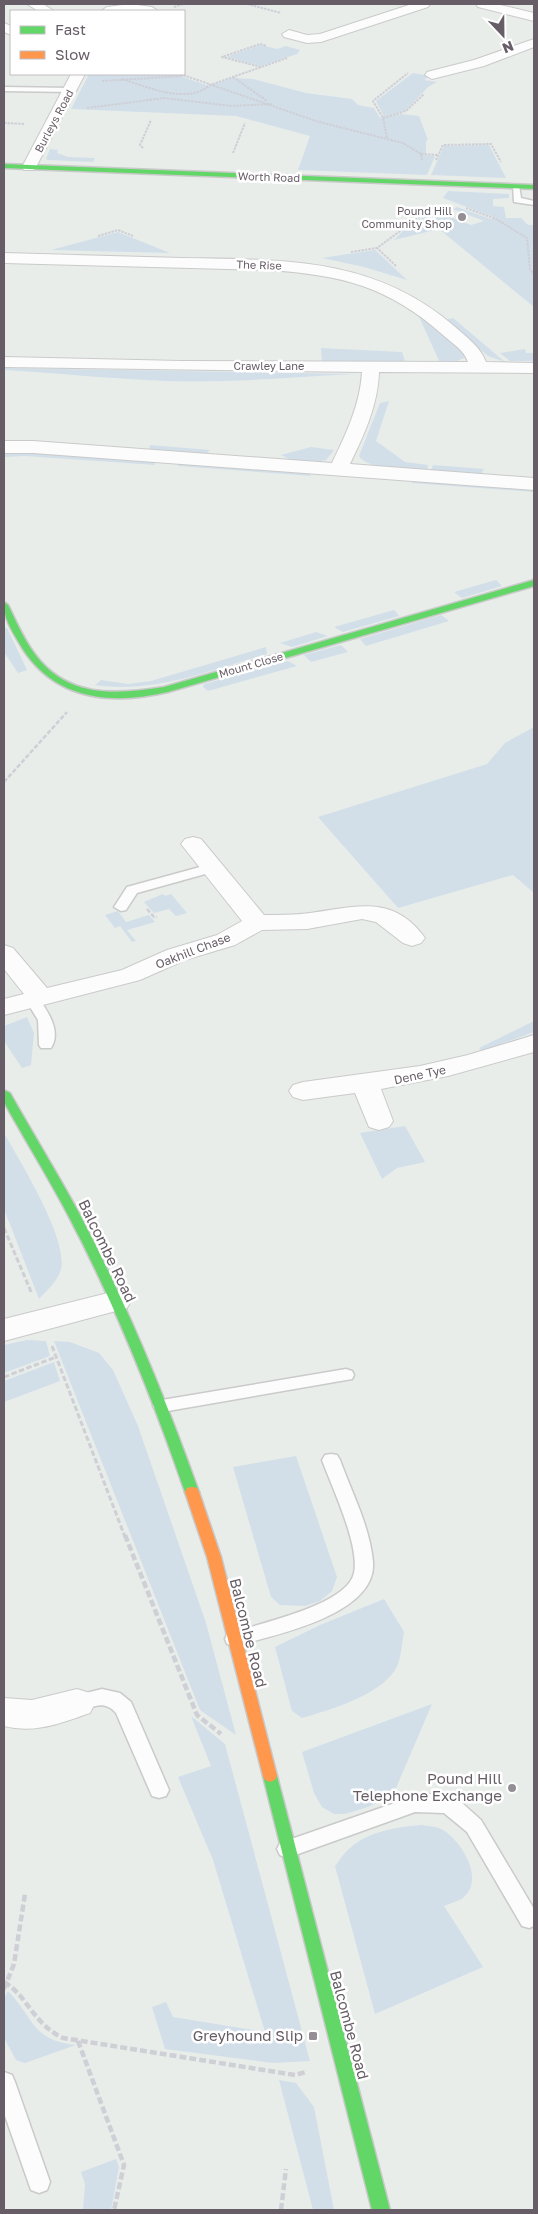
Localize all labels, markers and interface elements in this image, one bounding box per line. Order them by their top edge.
legend [10,10,185,75]
north arrow [478,10,528,60]
text: Fast [55,20,86,38]
text: N [500,38,516,57]
text: Slow [55,45,90,63]
street label: Burleys Road [31,87,76,155]
street label: Worth Road [238,169,300,184]
place label: Pound Hill Community Shop [361,204,452,230]
marker: Pound Hill Community Shop [456,211,468,223]
street label: The Rise [236,257,282,272]
street label: Crawley Lane [234,359,304,372]
street label: Mount Close [217,649,284,680]
street label: Oakhill Chase [153,929,233,972]
street label: Dene Tye [393,1062,447,1087]
street label: Balcombe Road [75,1196,141,1305]
street label: Balcombe Road [227,1576,271,1689]
place label: Pound Hill Telephone Exchange [353,1769,502,1804]
marker: Pound Hill Telephone Exchange [506,1782,518,1794]
street label: Balcombe Road [327,1968,373,2081]
place label: Greyhound Slip [193,2026,303,2044]
marker: Greyhound Slip [307,2030,319,2042]

